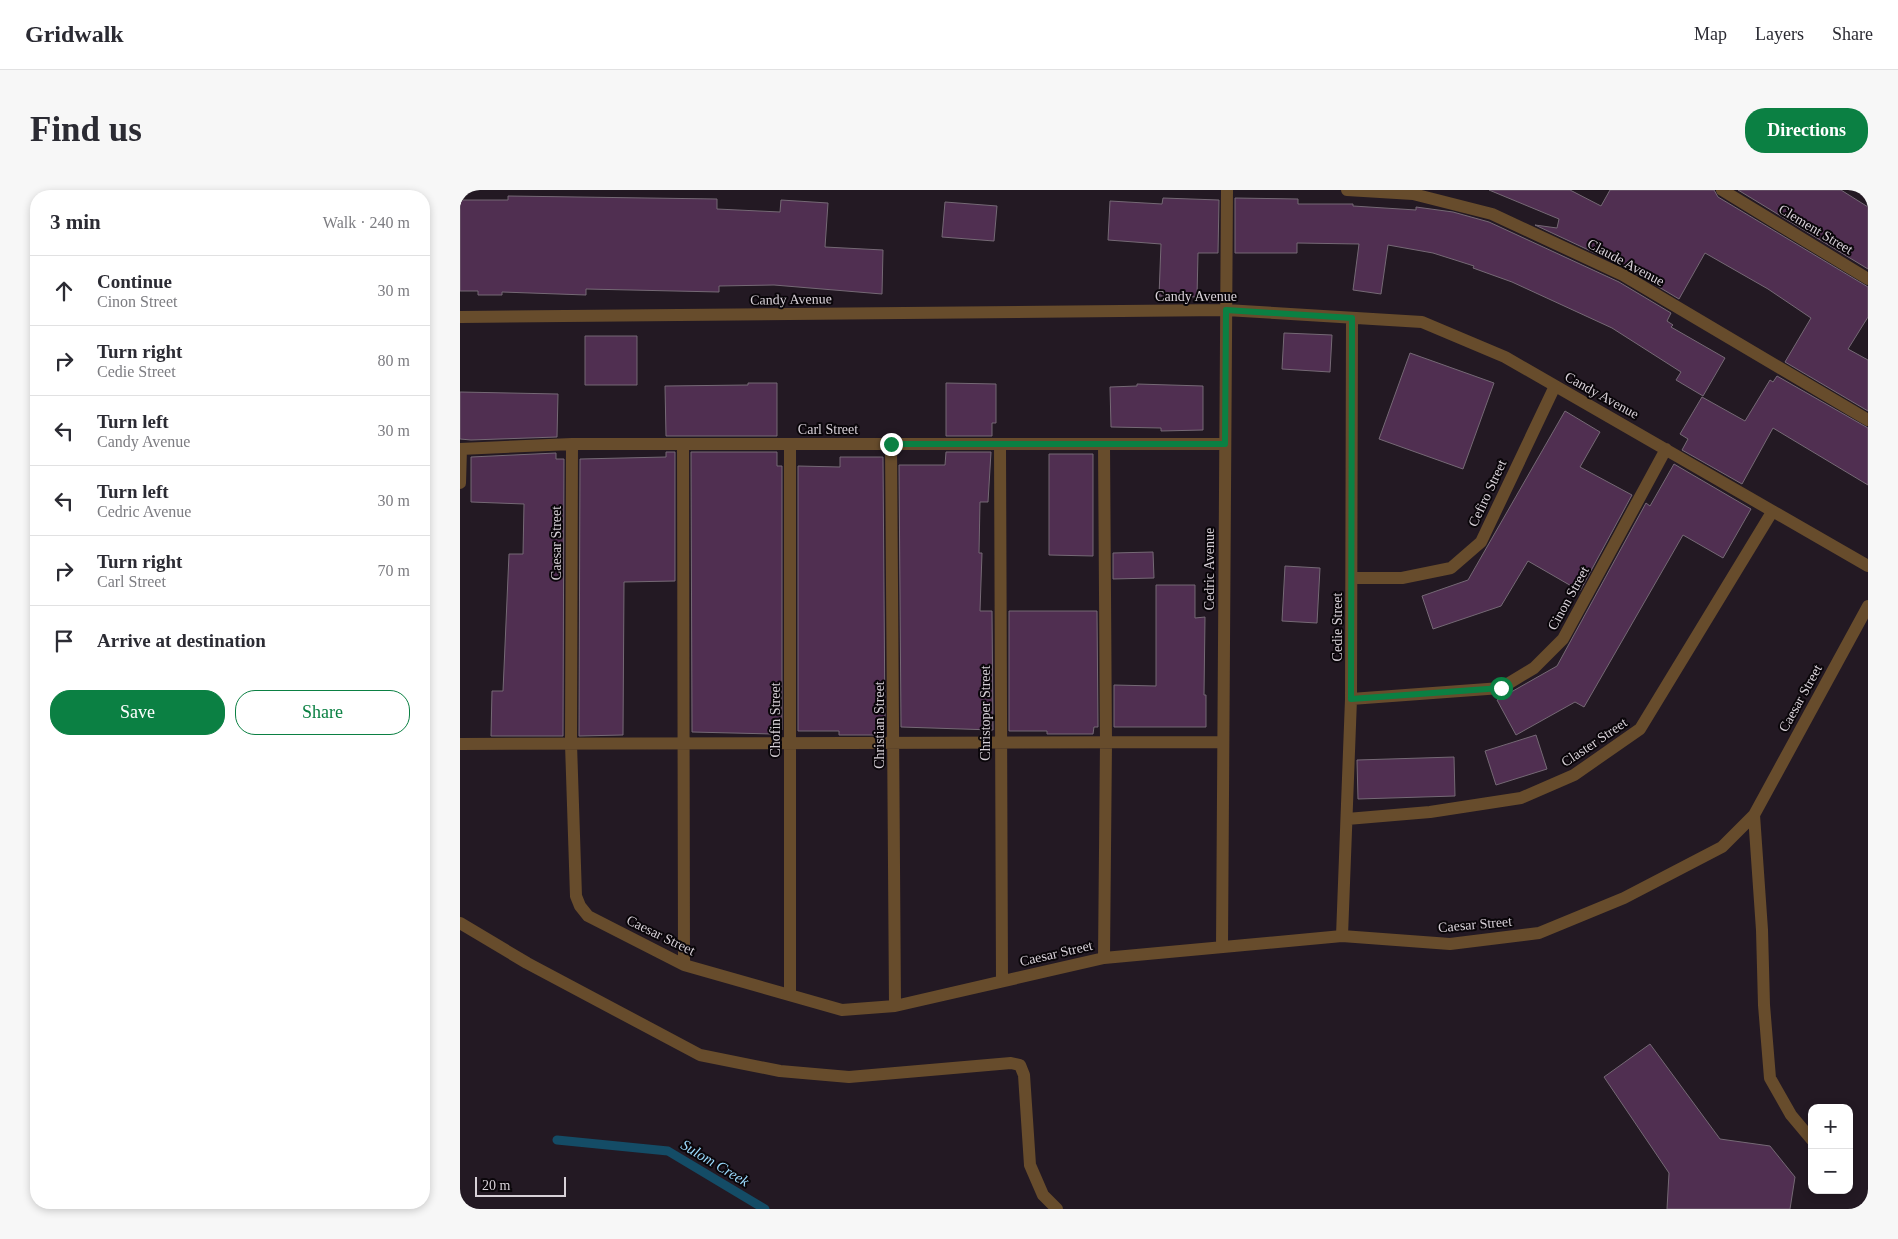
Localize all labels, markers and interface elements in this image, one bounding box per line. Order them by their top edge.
text: Gridwalk [25,21,124,47]
text: Map [1694,24,1727,44]
text: Layers [1755,24,1804,44]
text: Share [1832,24,1873,44]
button: Directions [1745,108,1868,153]
text: Find us [30,110,142,149]
street label: Clement Street [1776,201,1856,257]
text: 3 min [50,210,101,234]
text: Walk · 240 m [323,214,410,231]
street label: Claude Avenue [1585,236,1667,289]
text: Continue [97,271,172,292]
icon: ahead [50,277,78,305]
text: 30 m [378,282,410,299]
street label: Candy Avenue [1155,289,1237,304]
street label: Candy Avenue [750,291,832,308]
text: Cinon Street [97,293,177,310]
text: Turn right [97,341,182,362]
icon: right [50,347,78,375]
text: 80 m [378,352,410,369]
text: Cedie Street [97,363,176,380]
street label: Candy Avenue [1562,369,1641,422]
text: Turn left [97,411,169,432]
icon: left [50,417,78,445]
text: 30 m [378,422,410,439]
street label: Carl Street [798,422,858,437]
text: Candy Avenue [97,433,190,450]
route end [880,433,903,456]
street label: Cefiro Street [1465,457,1509,529]
text: Turn left [97,481,169,502]
icon: left [50,487,78,515]
text: 30 m [378,492,410,509]
text: Cedric Avenue [97,503,191,520]
street label: Caesar Street [549,506,564,580]
street label: Cedric Avenue [1202,528,1217,610]
text: Turn right [97,551,182,572]
icon: right [50,557,78,585]
text: 70 m [378,562,410,579]
street label: Cinon Street [1545,564,1592,633]
text: Carl Street [97,573,166,590]
street label: Cedie Street [1330,592,1345,661]
icon: arrive [50,627,78,655]
text: Arrive at destination [97,630,266,651]
street label: Caesar Street [1776,662,1825,734]
street label: Christoper Street [978,665,993,761]
route start [1490,677,1513,700]
street label: Christian Street [872,681,887,769]
street label: Chofin Street [768,682,783,758]
button: Save [50,690,225,735]
button: Share [235,690,410,735]
street label: Claster Street [1559,715,1630,770]
street label: Caesar Street [624,912,698,959]
street label: Caesar Street [1437,914,1513,935]
street label: Caesar Street [1018,938,1094,969]
map controls [1808,1104,1853,1194]
button: + [1808,1104,1853,1149]
water label: Sulom Creek [678,1136,752,1190]
button: − [1808,1149,1853,1194]
scale bar [475,1174,566,1197]
text: 20 m [482,1178,510,1193]

